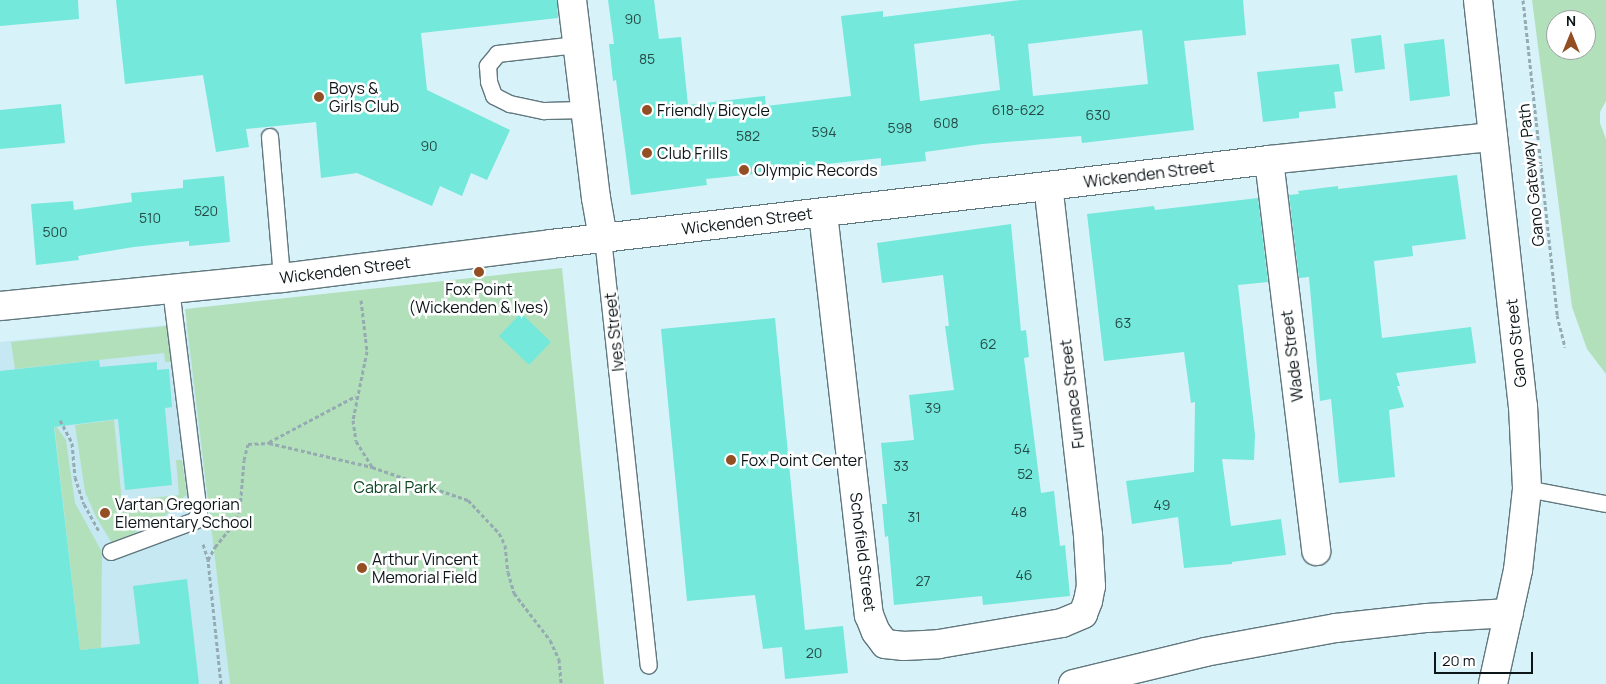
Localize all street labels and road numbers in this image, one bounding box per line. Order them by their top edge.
street label: Gano Gateway Path [1514,103,1548,247]
street label: Wickenden Street [1082,156,1216,192]
street label: Wickenden Street [680,203,814,239]
street label: Wickenden Street [278,252,412,288]
street label: Ives Street [600,291,628,373]
street label: Gano Street [1502,298,1530,388]
street label: Wade Street [1277,309,1307,403]
street label: Furnace Street [1056,338,1088,450]
street label: Schofield Street [846,491,880,613]

